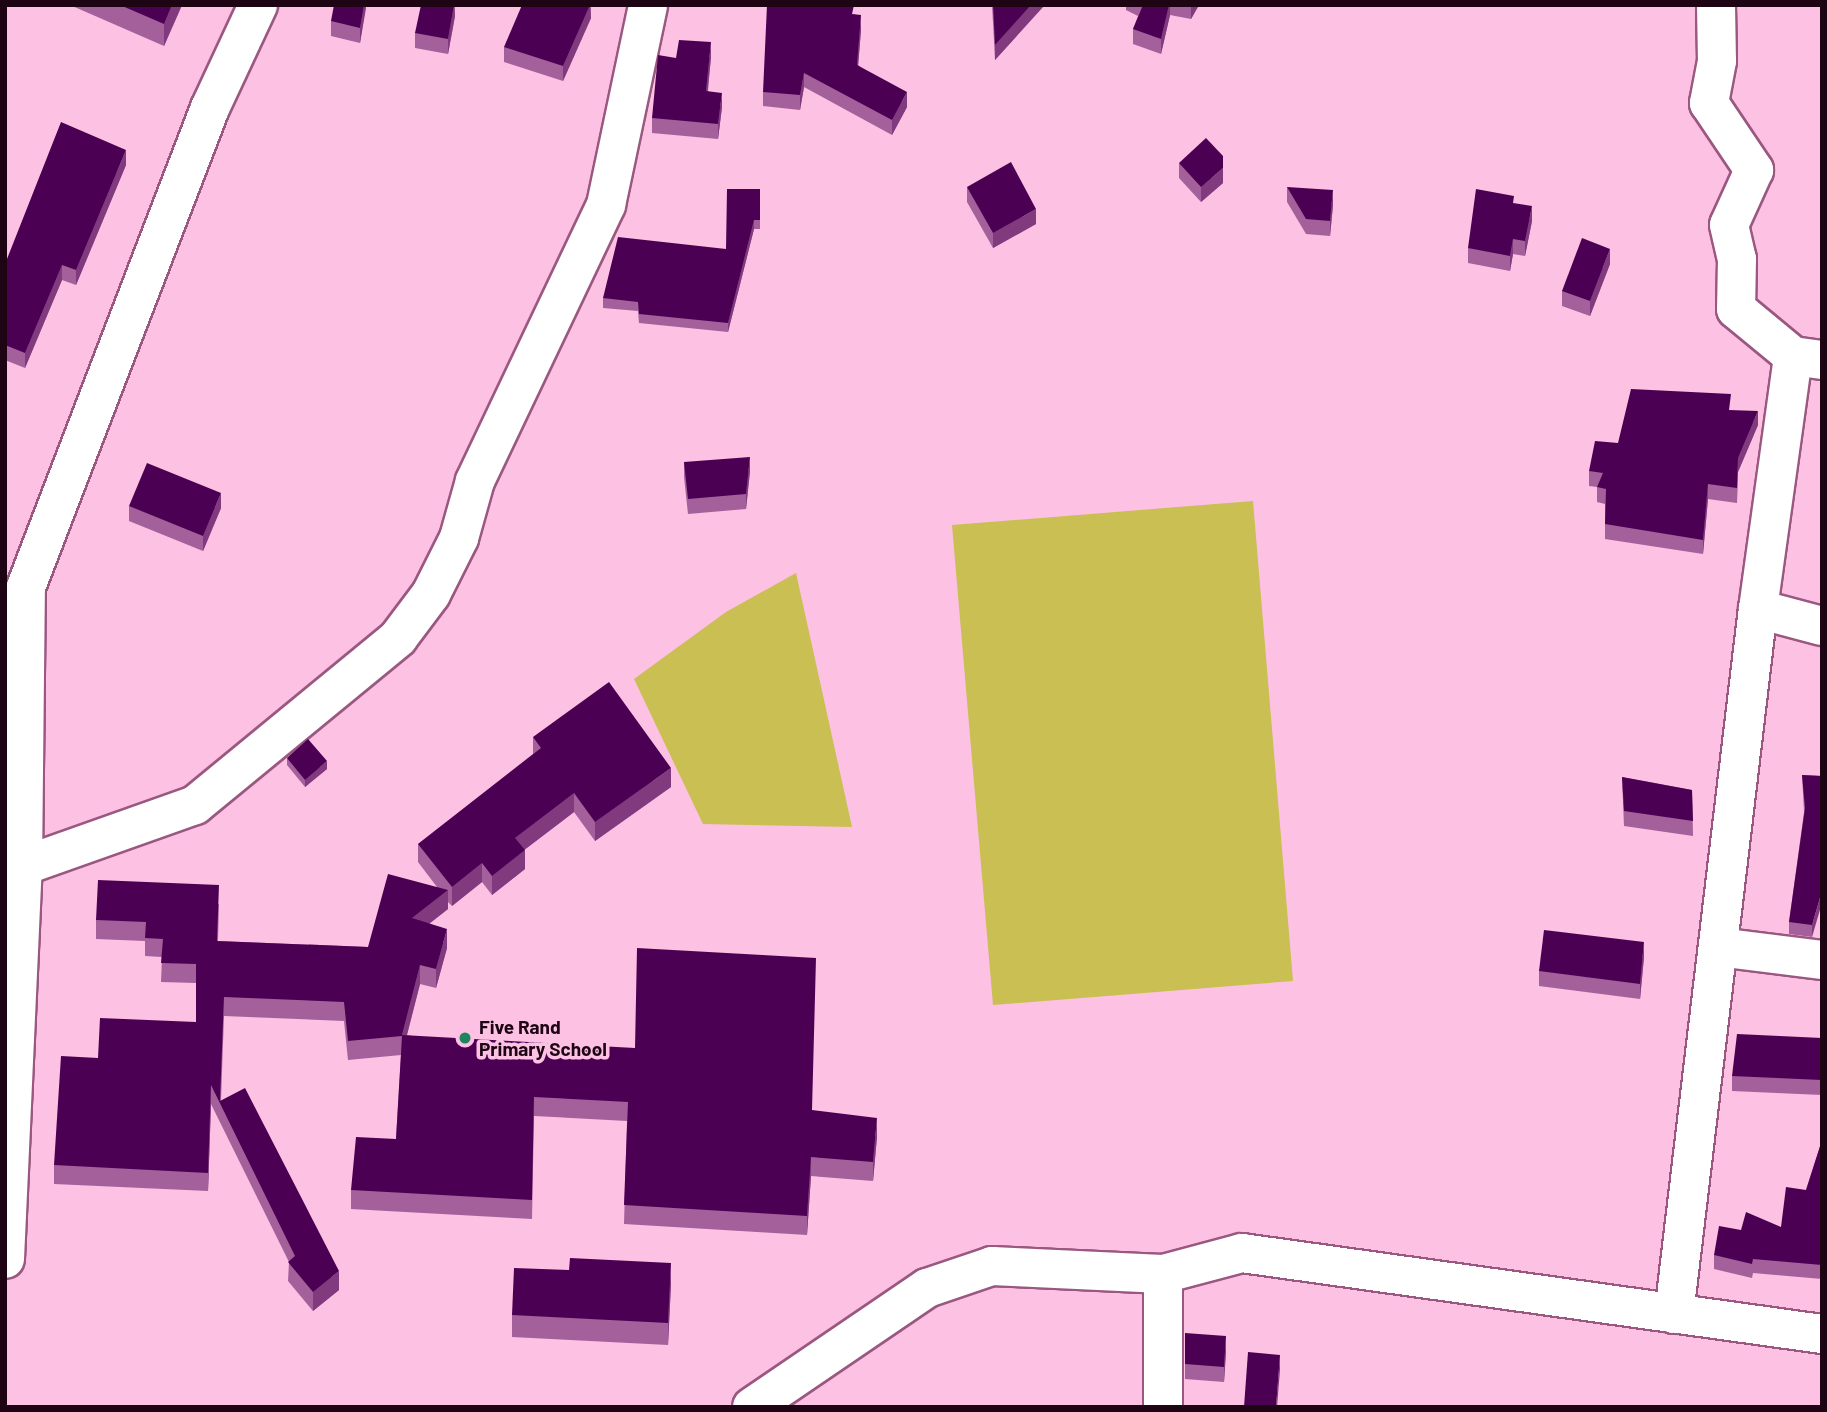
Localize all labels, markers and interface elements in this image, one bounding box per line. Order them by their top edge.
place label: Five Rand Primary School [479,1016,607,1060]
marker: Five Rand Primary School [457,1030,473,1046]

